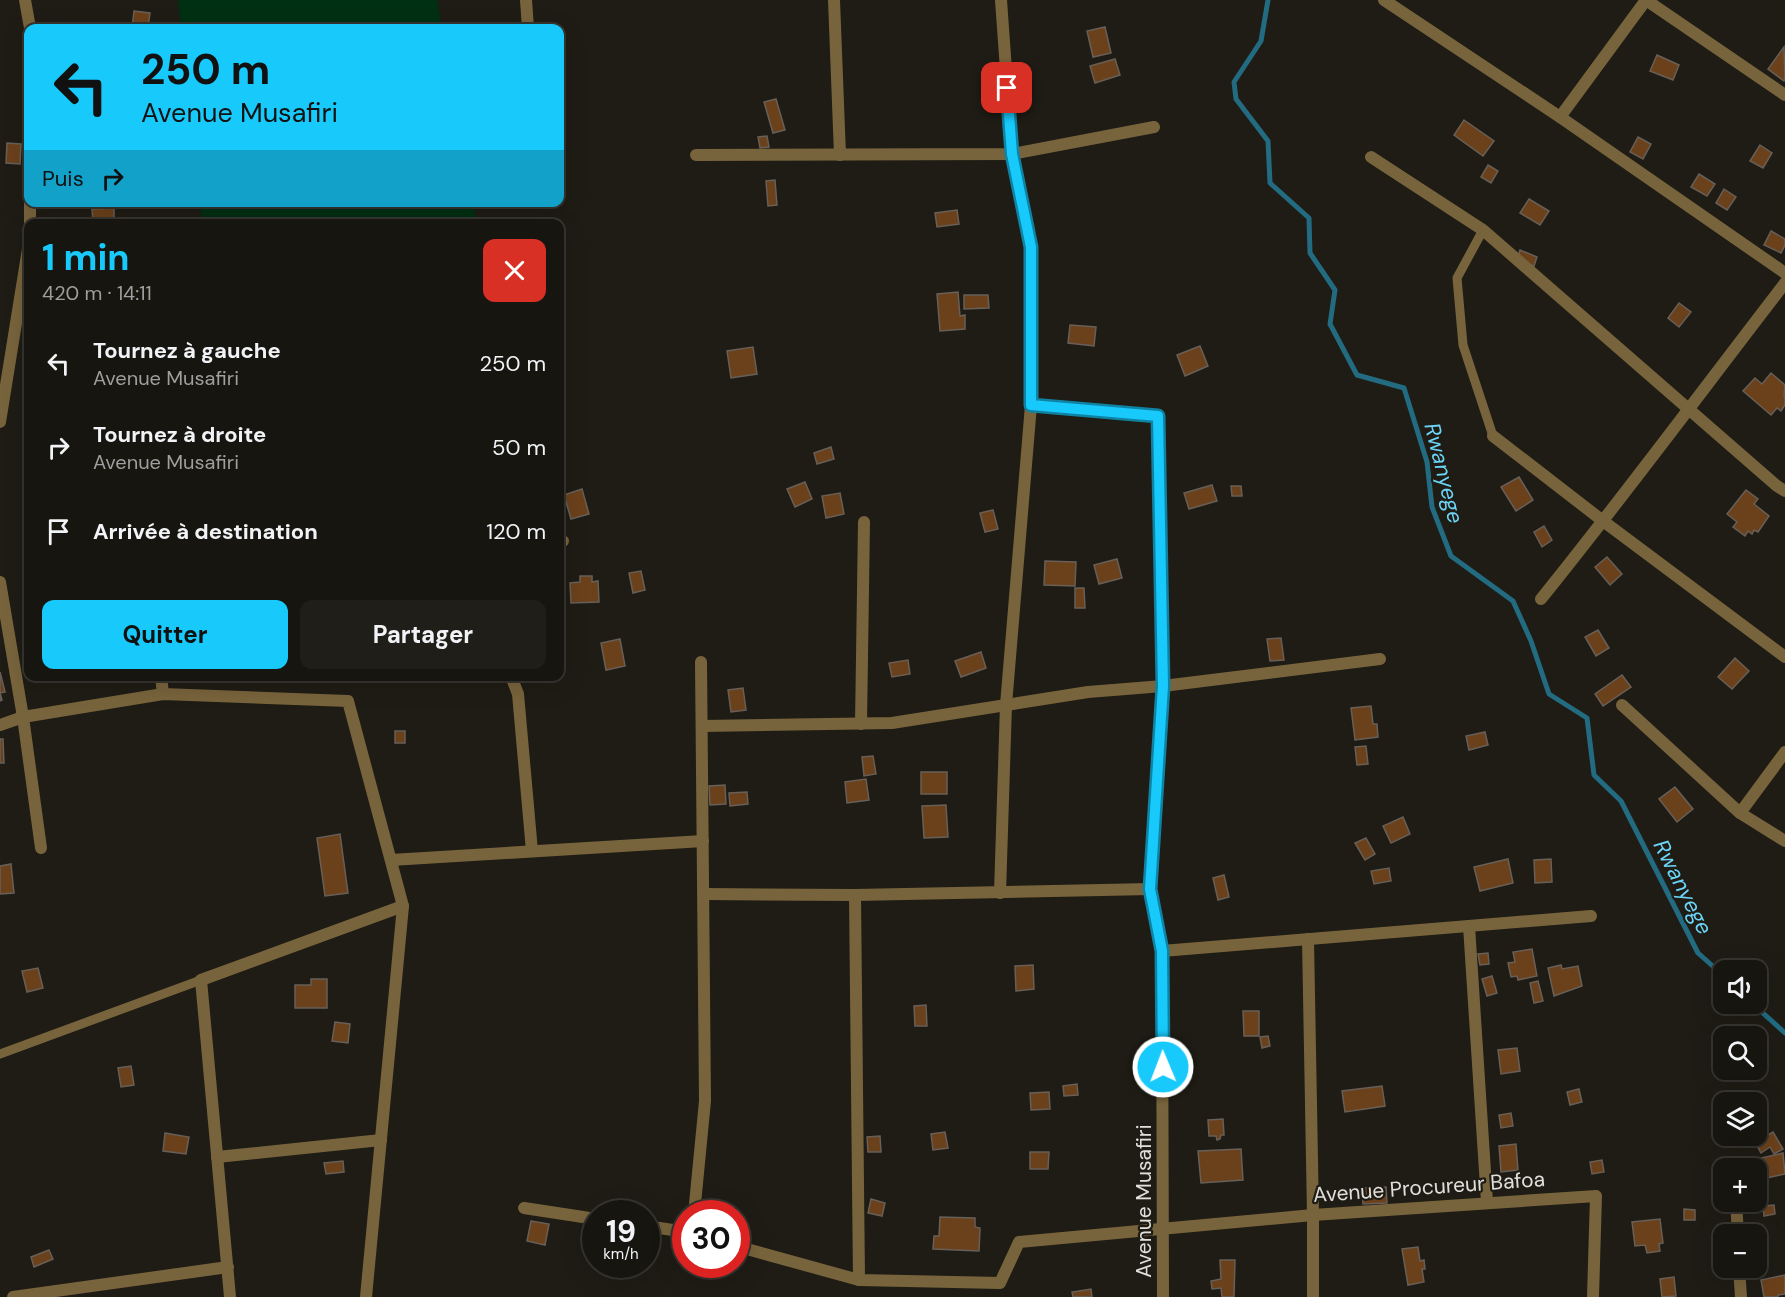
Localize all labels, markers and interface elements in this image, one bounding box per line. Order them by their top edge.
text: 250 m [141,42,270,97]
icon: left [42,48,120,126]
pin [981,62,1032,113]
icon: arrive [990,71,1023,104]
text: Avenue Musafiri [141,95,338,130]
icon: right [96,162,129,195]
text: Puis [42,164,84,193]
text: 1 min [42,234,130,281]
button: close [483,239,546,302]
text: 420 m · 14:11 [42,280,152,306]
text: Tournez à gauche [93,336,281,365]
icon: left [42,347,75,380]
text: 250 m [479,349,546,378]
text: Avenue Musafiri [93,365,239,391]
text: Tournez à droite [93,420,266,449]
water label: Rwanyege [1417,420,1471,526]
icon: right [42,431,75,464]
text: 50 m [492,433,546,462]
text: Avenue Musafiri [93,449,239,475]
icon: arrive [42,515,75,548]
text: Arrivée à destination [93,517,318,546]
text: 120 m [486,517,546,546]
button: Quitter [42,600,288,669]
button: Partager [300,600,546,669]
water label: Rwanyege [1647,835,1719,939]
map controls [1713,960,1767,1278]
button: sound [1713,960,1767,1014]
button: search [1713,1026,1767,1080]
position arrow [1131,1035,1195,1099]
button: layers [1713,1092,1767,1146]
street label: Avenue Musafiri [1130,1124,1158,1278]
button: + [1713,1158,1767,1212]
street label: Avenue Procureur Bafoa [1312,1165,1546,1209]
speed limit sign: 30 [672,1200,750,1278]
text: 19 [606,1212,636,1251]
button: − [1713,1224,1767,1278]
text: km/h [603,1244,639,1264]

